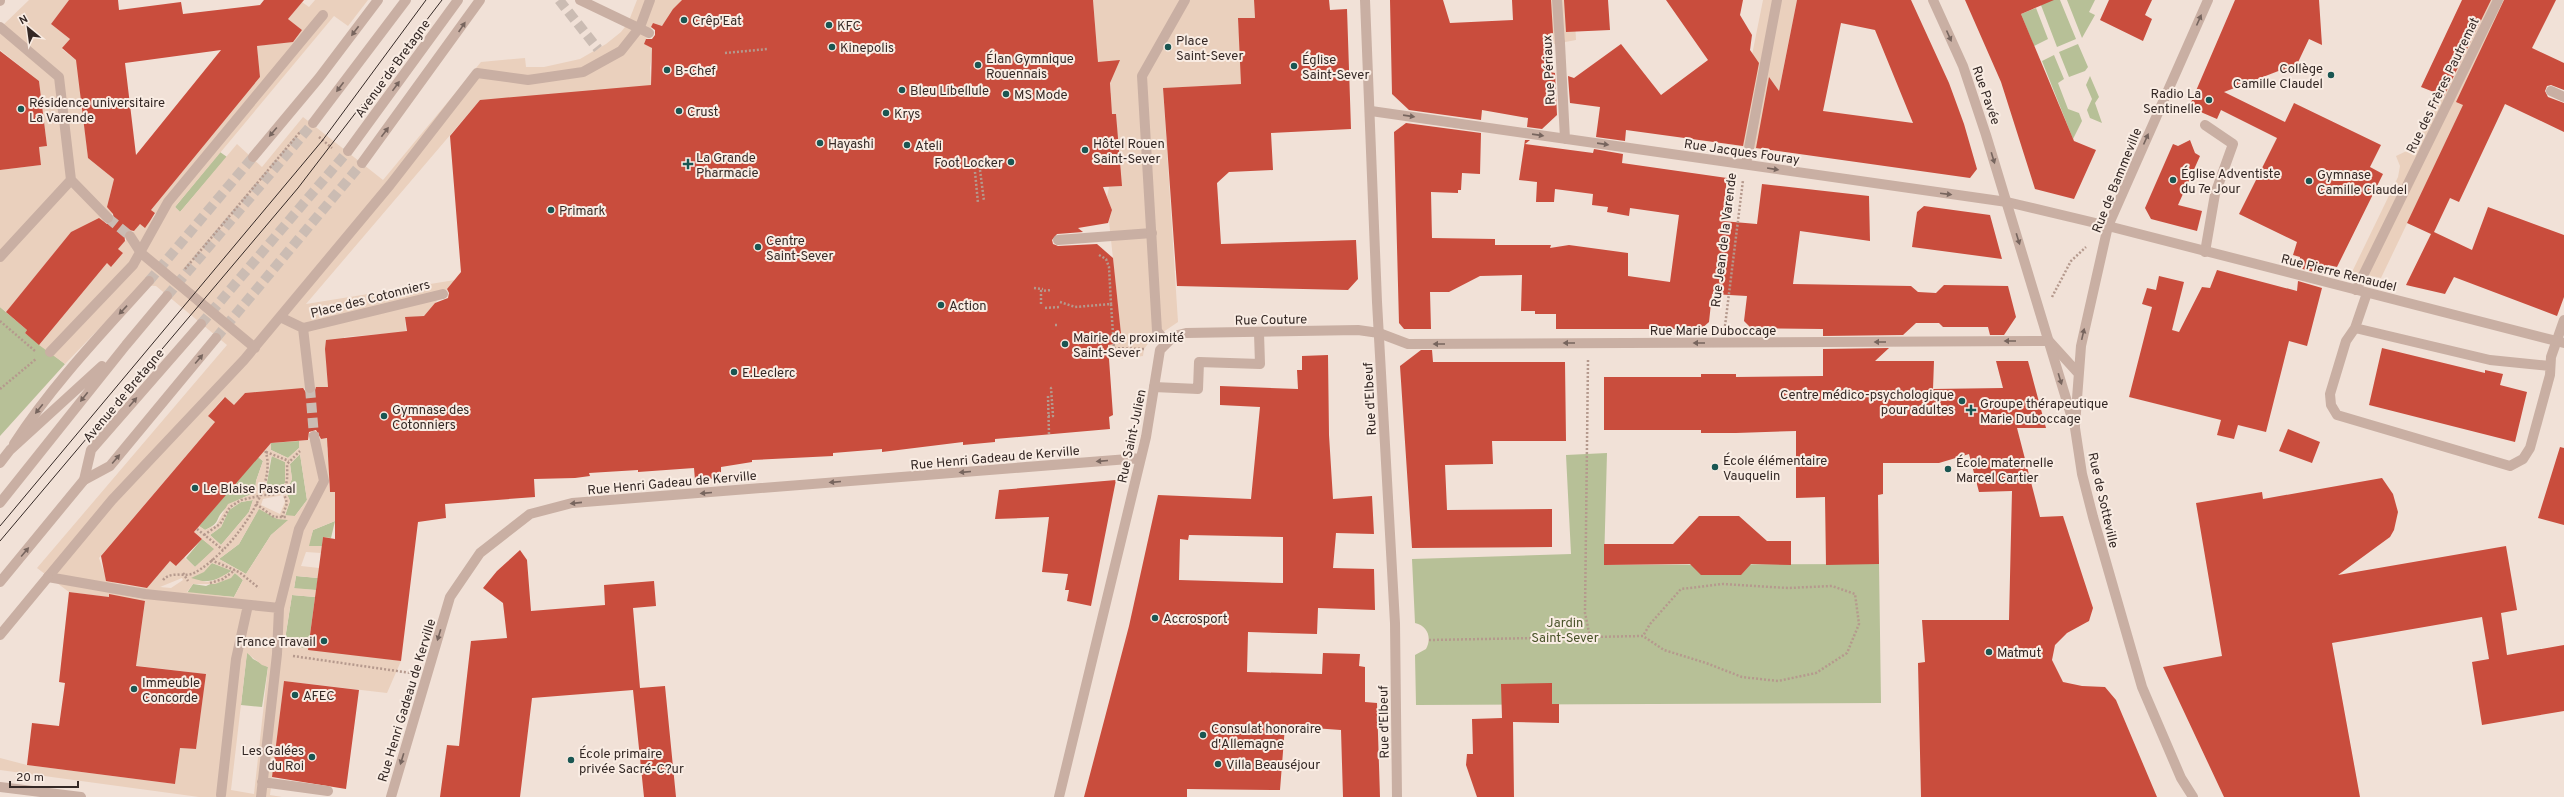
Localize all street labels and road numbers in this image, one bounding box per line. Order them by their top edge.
street label: Rue des Frères Pautremat [2404,15,2484,156]
street label: Avenue de Bretagne [353,17,435,122]
street label: Rue Périaux [1540,34,1560,105]
street label: Rue Pavée [1968,64,2003,127]
street label: Rue de Bammeville [2090,126,2146,236]
street label: Rue Jacques Fouray [1683,137,1801,169]
street label: Rue Jean de la Varende [1709,172,1741,308]
street label: Rue Pierre Renaudel [2279,252,2398,296]
street label: Place des Cotonniers [309,277,432,323]
street label: Rue Couture [1235,312,1307,330]
street label: Rue Marie Duboccage [1650,324,1776,340]
street label: Avenue de Bretagne [81,346,169,447]
street label: Rue d'Elbeuf [1361,361,1381,436]
street label: Rue Saint-Julien [1115,388,1151,485]
street label: Rue Henri Gadeau de Kerville [910,444,1081,474]
street label: Rue de Sotteville [2083,451,2121,550]
street label: Rue Henri Gadeau de Kerville [587,469,758,499]
street label: Rue Henri Gadeau de Kerville [375,617,440,784]
street label: Rue d'Elbeuf [1376,685,1394,759]

